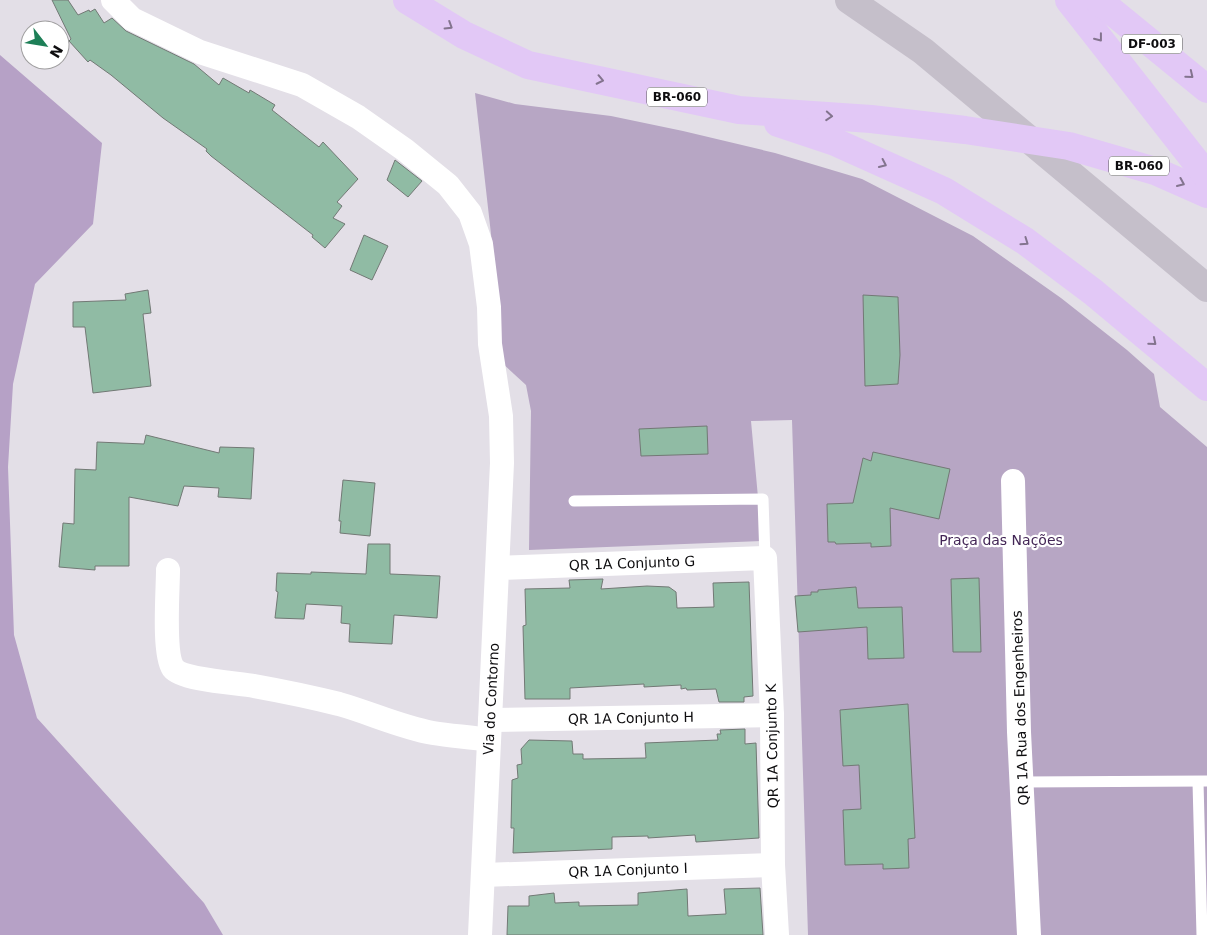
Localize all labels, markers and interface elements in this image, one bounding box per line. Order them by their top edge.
one-way arrow [443,19,452,29]
north arrow [20,20,70,70]
one-way arrow [1093,32,1101,41]
road number: DF-003 [1122,34,1182,54]
text: N [46,43,66,61]
one-way arrow [1184,69,1193,77]
one-way arrow [596,75,605,85]
road number: BR-060 [647,88,707,106]
one-way arrow [826,111,834,122]
road number: BR-060 [1109,157,1169,176]
one-way arrow [877,158,886,168]
one-way arrow [1176,176,1185,187]
one-way arrow [1019,236,1029,245]
one-way arrow [1147,336,1156,345]
park label: Praça das Nações [939,532,1063,548]
street label: QR 1A Conjunto G [569,553,695,573]
street label: QR 1A Rua dos Engenheiros [1009,610,1031,806]
street label: Via do Contorno [480,643,502,755]
street label: QR 1A Conjunto K [763,683,781,808]
street label: QR 1A Conjunto H [568,709,694,727]
street label: QR 1A Conjunto I [568,860,688,880]

